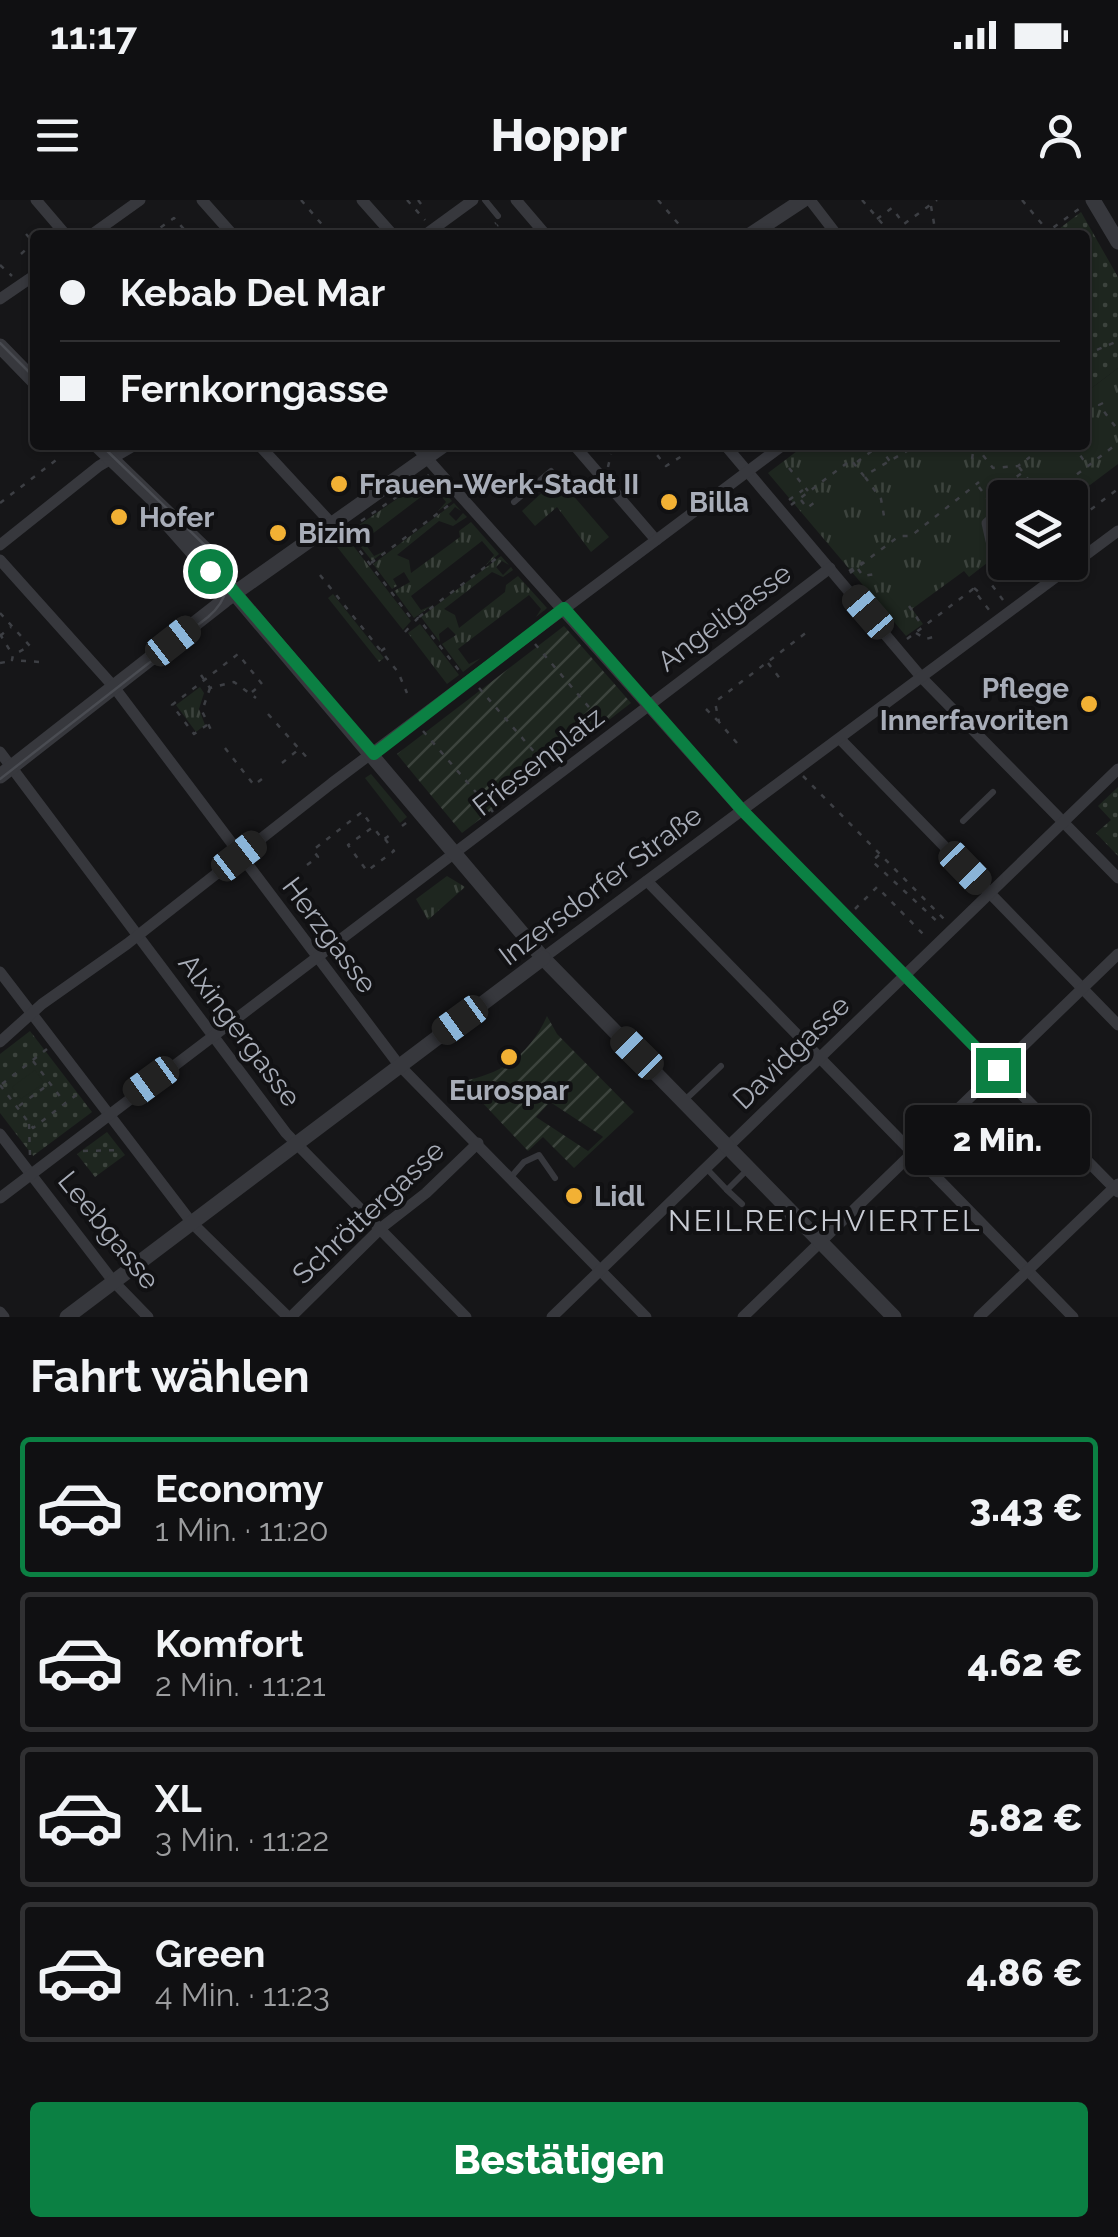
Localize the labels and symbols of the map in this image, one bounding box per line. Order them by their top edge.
place label: Frauen-Werk-Stadt II [359,468,639,501]
marker: Frauen-Werk-Stadt II [328,473,350,495]
place label: Billa [689,486,749,519]
marker: Billa [658,491,680,513]
place label: Hofer [139,501,214,534]
marker: Hofer [108,506,130,528]
place label: Bizim [298,517,371,550]
marker: Bizim [267,522,289,544]
route start [188,549,233,594]
street label: Angeligasse [651,556,798,678]
car [837,580,899,644]
car [140,611,206,671]
place label: Pflege Innerfavoriten [880,672,1069,737]
marker: Pflege Innerfavoriten [1078,693,1100,715]
street label: Friesenplatz [466,700,610,823]
street label: Inzersdorfer Straße [493,798,708,972]
car [206,826,272,886]
car [933,836,997,900]
street label: Herzgasse [275,871,384,1000]
street label: Alxingergasse [172,948,308,1113]
street label: Davidgasse [726,989,856,1116]
car [427,990,493,1050]
car [605,1021,669,1085]
marker: Eurospar [498,1046,520,1068]
route end [976,1048,1021,1093]
car [118,1051,184,1111]
place label: Eurospar [449,1074,569,1107]
callout: 2 Min. [906,1105,1090,1175]
street label: Schröttergasse [286,1134,451,1291]
street label: Leebgasse [51,1165,166,1296]
place label: Lidl [594,1180,645,1213]
marker: Lidl [563,1185,585,1207]
district label: NEILREICHVIERTEL [668,1203,982,1238]

